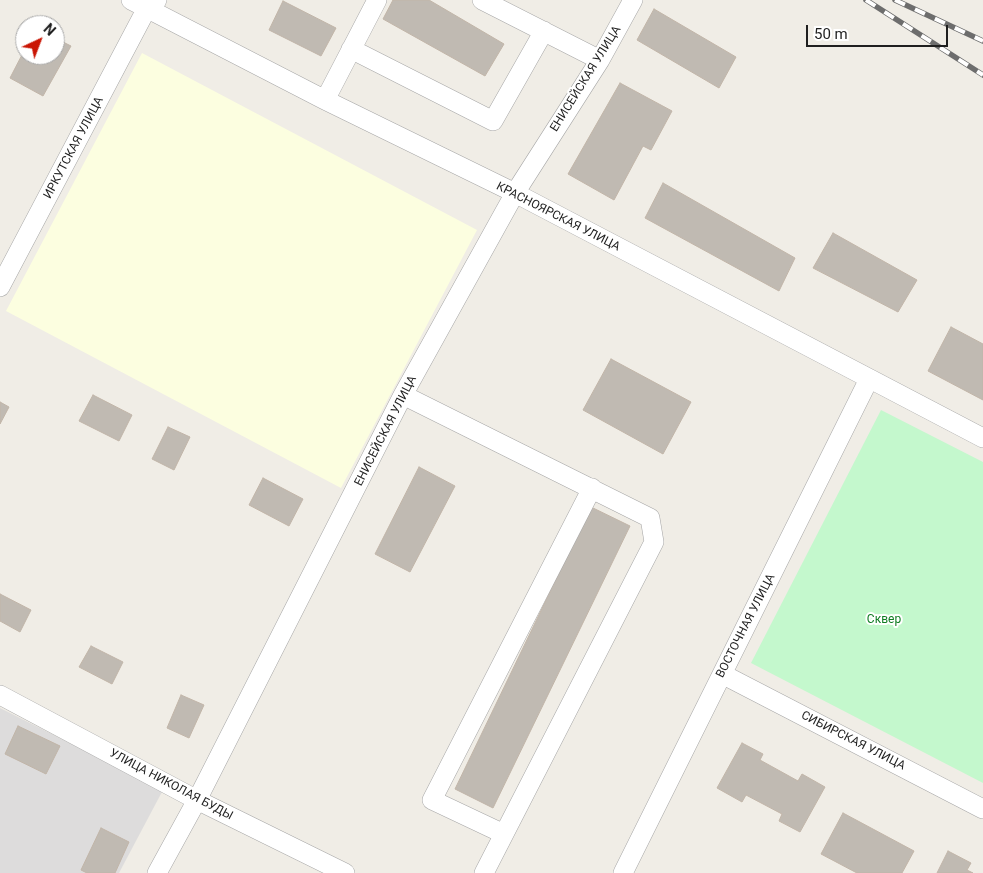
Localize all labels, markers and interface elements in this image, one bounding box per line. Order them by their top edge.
north arrow [15,15,65,65]
scale bar [808,15,950,47]
text: N [40,21,59,39]
street label: ЕНИСЕЙСКАЯ УЛИЦА [548,23,624,135]
text: 50 m [814,25,848,43]
street label: ИРКУТСКАЯ УЛИЦА [41,95,107,201]
street label: КРАСНОЯРСКАЯ УЛИЦА [494,179,622,255]
street label: ЕНИСЕЙСКАЯ УЛИЦА [352,373,420,489]
street label: ВОСТОЧНАЯ УЛИЦА [713,572,779,680]
park label: Сквер [867,613,901,627]
street label: СИБИРСКАЯ УЛИЦА [798,708,908,774]
street label: УЛИЦА НИКОЛАЯ БУДЫ [107,746,235,824]

